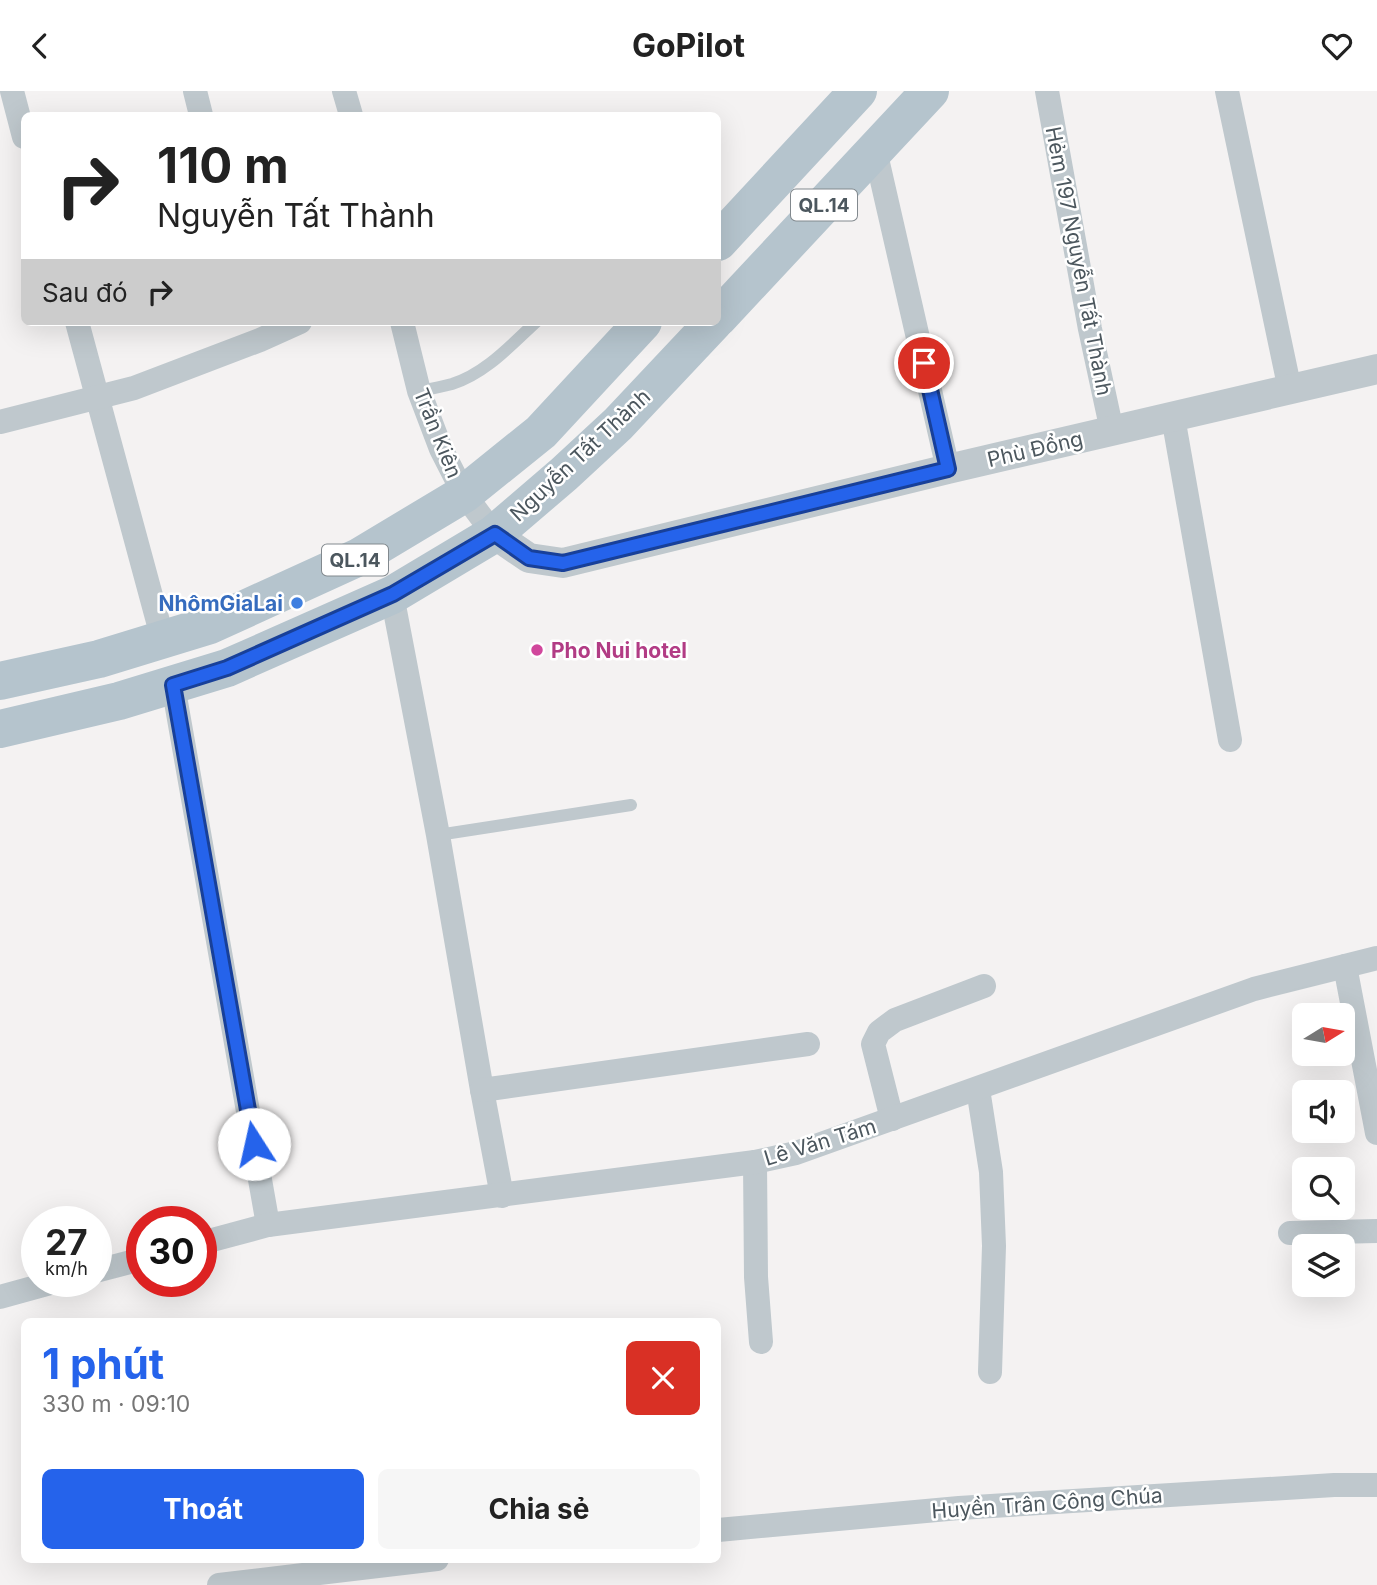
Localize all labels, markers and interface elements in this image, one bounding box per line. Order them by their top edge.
text: GoPilot [632,26,745,65]
icon: back [21,27,59,65]
icon: heart [1318,27,1356,65]
street label: Hẻm 197 Nguyễn Tất Thành [1041,124,1117,398]
text: 110 m [157,136,289,195]
icon: right [42,140,133,231]
road number: QL.14 [791,189,857,221]
text: Nguyễn Tất Thành [157,196,435,235]
icon: right [141,273,179,311]
text: Sau đó [42,277,127,308]
pin [894,333,954,393]
icon: arrive [905,344,943,382]
street label: Trần Kiên [409,384,467,482]
street label: Nguyễn Tất Thành [505,384,655,526]
street label: Phù Đổng [985,426,1085,472]
road number: QL.14 [322,545,388,575]
place label: NhômGiaLai [158,591,283,616]
marker: NhômGiaLai [289,595,305,611]
place label: Pho Nui hotel [551,638,687,663]
marker: Pho Nui hotel [529,642,545,658]
north arrow [1292,1003,1354,1066]
map controls [1292,1003,1355,1297]
button: sound [1292,1080,1355,1143]
position arrow [217,1107,291,1181]
street label: Lê Văn Tám [761,1113,879,1171]
button: search [1292,1157,1355,1220]
speed limit sign: 30 [126,1206,217,1297]
text: 27 [45,1221,88,1263]
button: layers [1292,1234,1355,1297]
text: km/h [45,1258,88,1279]
text: 1 phút [42,1338,164,1389]
button: close [626,1341,700,1415]
text: 330 m · 09:10 [42,1390,190,1418]
button: Thoát [42,1469,364,1549]
button: Chia sẻ [378,1469,700,1549]
street label: Huyền Trân Công Chúa [931,1482,1163,1524]

